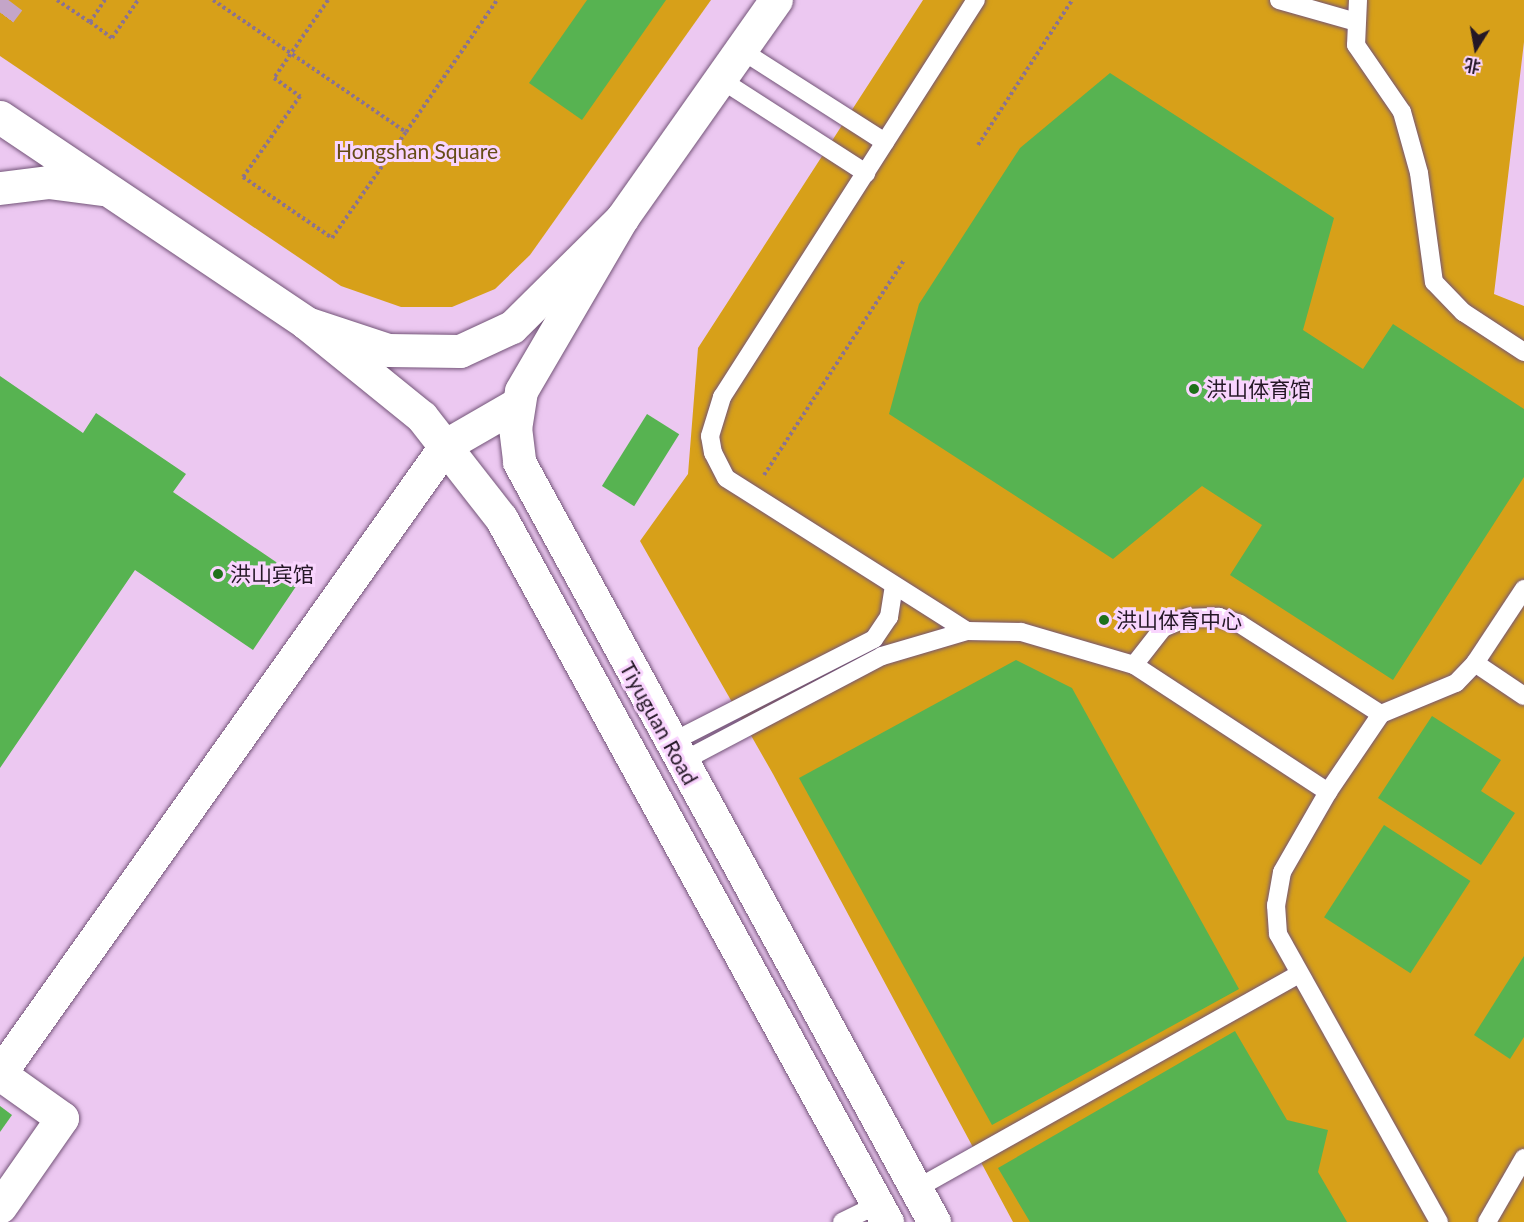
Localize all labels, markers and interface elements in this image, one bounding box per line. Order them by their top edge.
north arrow [1446,18,1506,78]
text: 北 [1463,55,1482,77]
park label: Hongshan Square [336,138,498,164]
place label: 洪山体育馆 [1206,376,1311,402]
marker: 洪山体育馆 [1187,382,1201,396]
place label: 洪山宾馆 [230,561,314,587]
marker: 洪山宾馆 [211,567,225,581]
place label: 洪山体育中心 [1116,607,1242,633]
marker: 洪山体育中心 [1097,613,1111,627]
street label: Tiyuguan Road [615,657,703,789]

